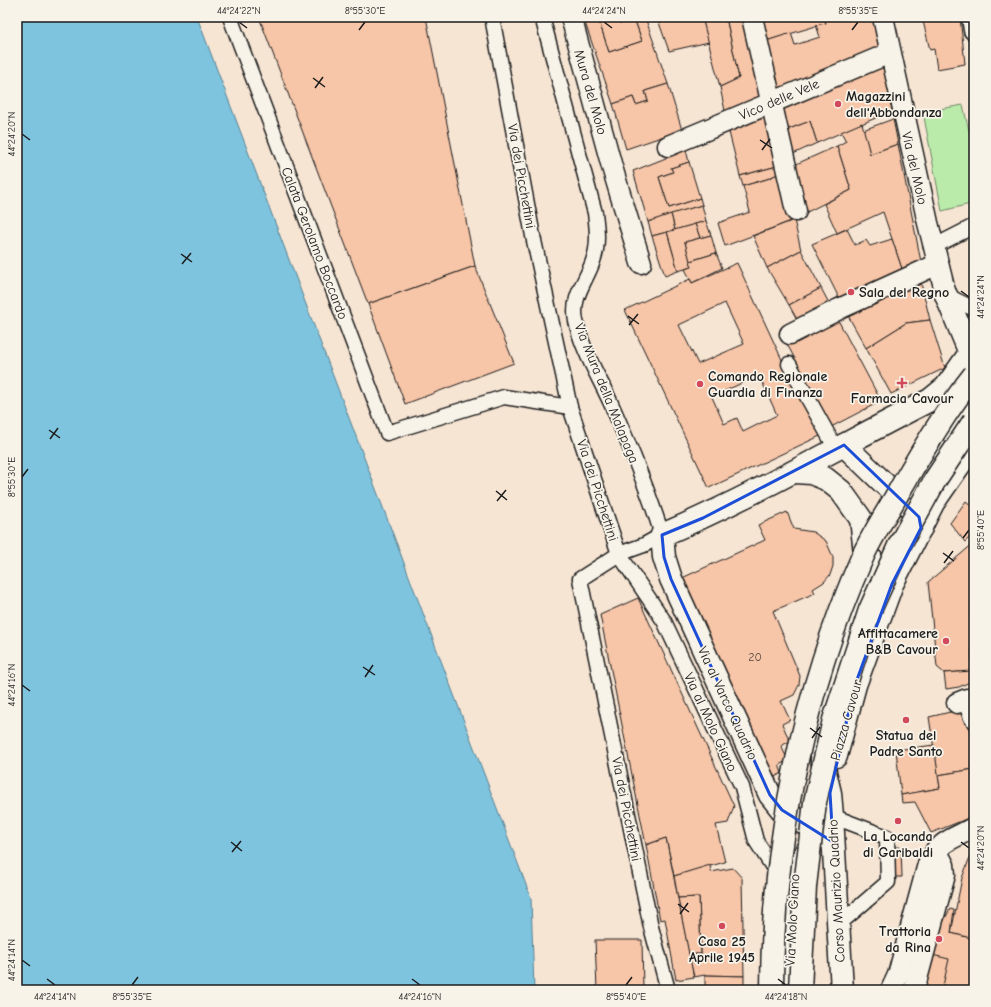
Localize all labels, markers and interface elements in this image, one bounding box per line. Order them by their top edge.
text: 44°24'22"N [217,5,261,17]
text: 8°55'30"E [345,5,385,17]
text: 44°24'24"N [582,5,626,17]
text: 8°55'35"E [838,5,878,17]
street label: Mura del Molo [570,48,611,137]
street label: Vico delle Vele [737,75,822,124]
place label: Magazzini dell'Abbondanza [846,88,942,121]
marker: Magazzini dell'Abbondanza [833,99,843,109]
text: 44°24'20"N [6,112,18,156]
street label: Via dei Picchettini [504,122,539,230]
street label: Via del Molo [898,130,931,206]
street label: Calata Gerolamo Boccardo [278,164,352,322]
text: 44°24'24"N [975,275,987,319]
place label: Sala del Regno [859,284,949,301]
marker: Sala del Regno [846,287,856,297]
street label: Via Mura della Malapaga [571,321,642,466]
place label: Comando Regionale Guardia di Finanza [708,368,827,401]
marker: Farmacia Cavour [897,378,907,388]
marker: Comando Regionale Guardia di Finanza [695,379,705,389]
place label: Farmacia Cavour [851,390,954,407]
street label: Via dei Picchettini [573,437,622,543]
text: 8°55'30"E [6,457,18,497]
text: 8°55'40"E [975,510,987,550]
place label: Affittacamere B&B Cavour [858,625,938,658]
marker: Affittacamere B&B Cavour [941,636,951,646]
street label: Via al Varco Quadrio [694,644,761,763]
house number: 20 [748,650,762,664]
text: 44°24'16"N [6,664,18,706]
street label: Via al Molo Giano [680,670,741,774]
street label: Piazza Cavour [827,677,866,763]
marker: Statua del Padre Santo [901,715,911,725]
place label: Statua del Padre Santo [869,727,943,760]
street label: Via dei Picchettini [608,755,645,863]
marker: La Locanda di Garibaldi [893,816,903,826]
street label: Corso Maurizio Quadrio [824,819,849,963]
text: 44°24'20"N [975,826,987,870]
place label: La Locanda di Garibaldi [863,828,933,861]
street label: Via Molo Giano [782,873,803,967]
marker: Casa 25 Aprile 1945 [717,921,727,931]
place label: Trattoria da Rina [879,923,931,956]
place label: Casa 25 Aprile 1945 [689,933,755,966]
marker: Trattoria da Rina [934,934,944,944]
text: 44°24'14"N [6,939,18,981]
text: 44°24'14"N [34,991,76,1003]
text: 8°55'35"E [112,991,152,1003]
text: 44°24'16"N [399,991,441,1003]
text: 8°55'40"E [606,991,646,1003]
text: 44°24'18"N [765,991,807,1003]

